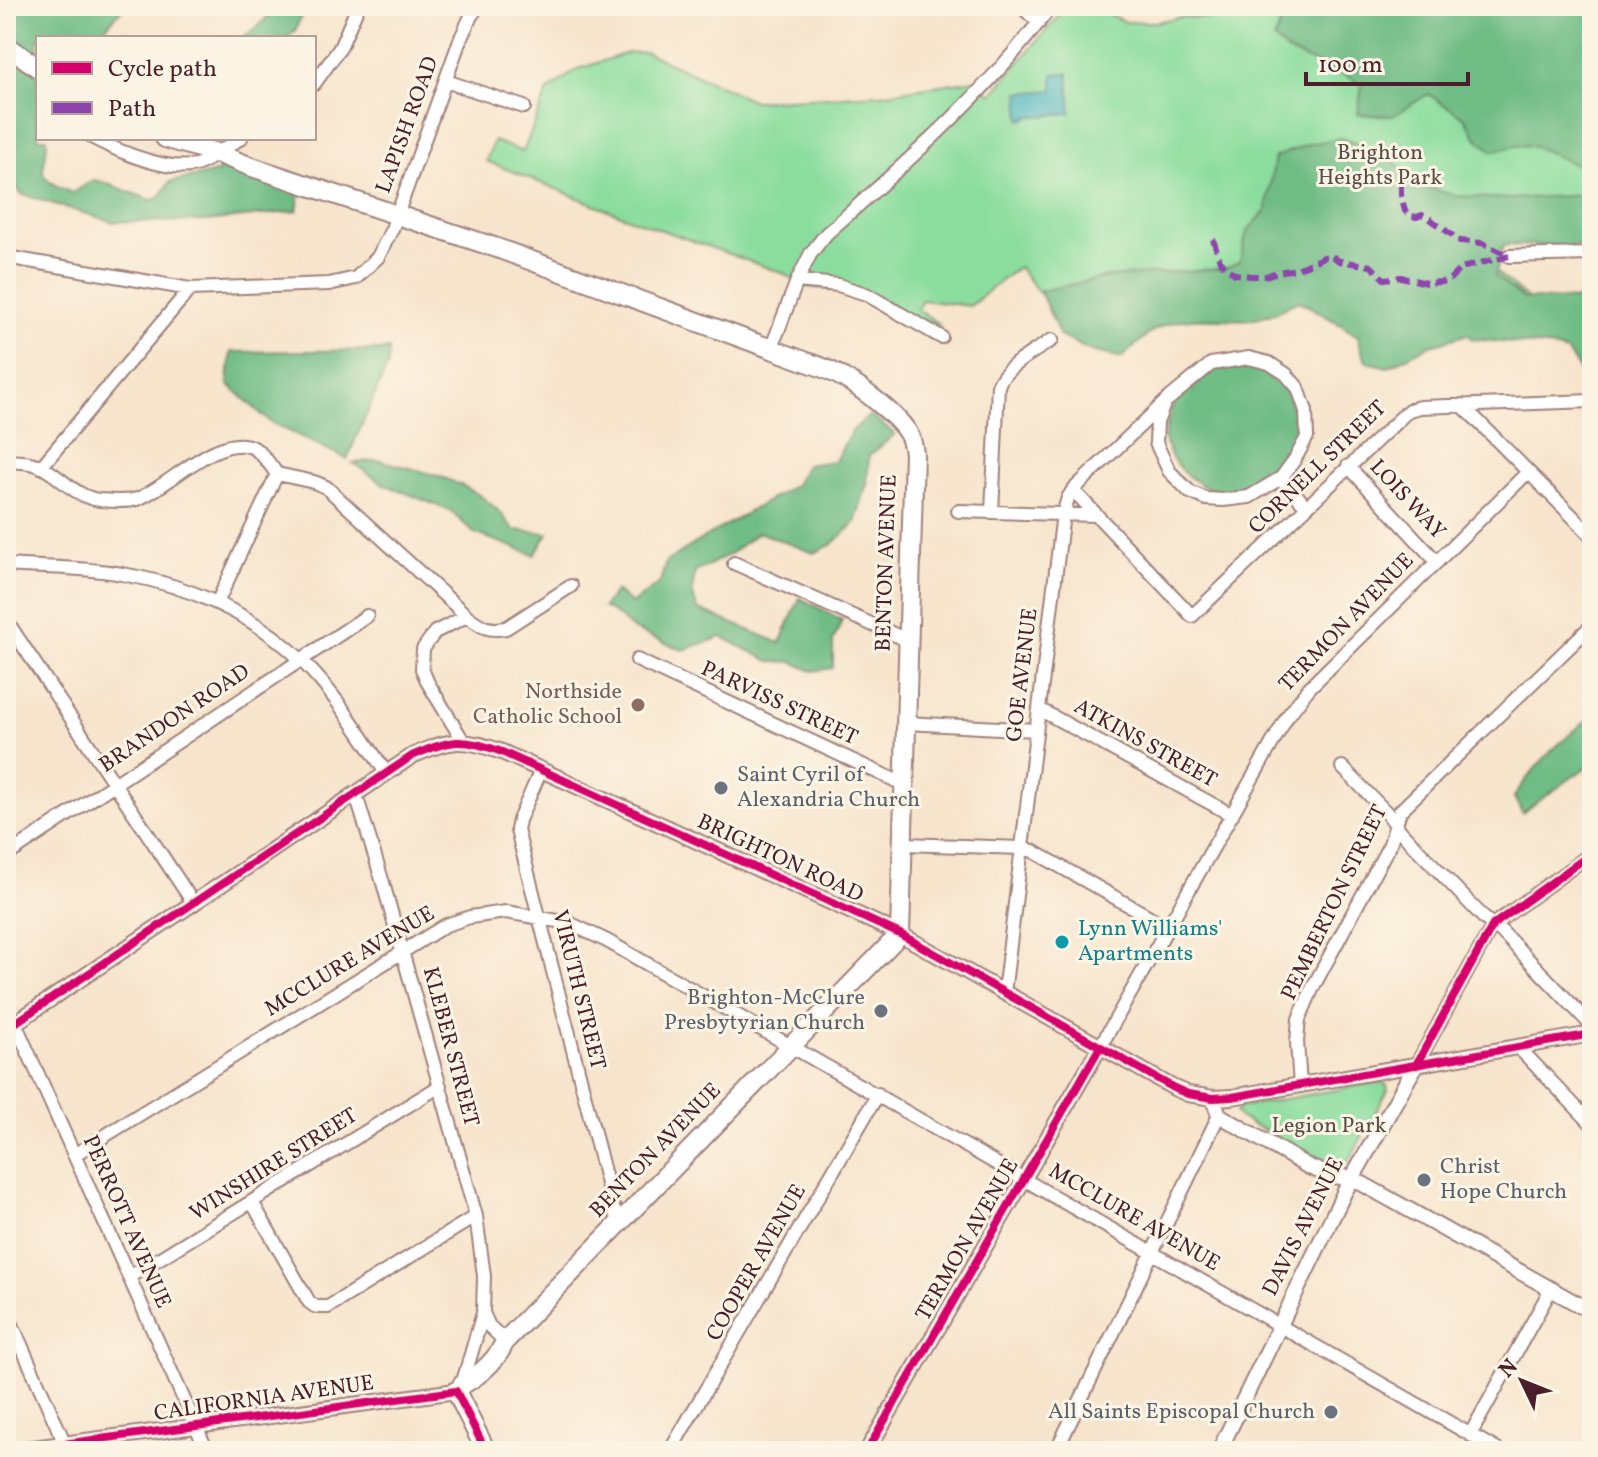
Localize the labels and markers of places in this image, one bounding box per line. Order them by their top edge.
place label: Northside Catholic School [473,677,622,733]
marker: Northside Catholic School [629,696,647,714]
place label: Saint Cyril of Alexandria Church [737,760,920,816]
marker: Saint Cyril of Alexandria Church [712,779,730,797]
place label: Lynn Williams' Apartments [1078,914,1222,970]
marker: Lynn Williams' Apartments [1053,933,1071,951]
place label: Brighton-McClure Presbytyrian Church [664,983,865,1039]
marker: Brighton-McClure Presbytyrian Church [872,1002,890,1020]
place label: Christ Hope Church [1440,1152,1567,1208]
marker: Christ Hope Church [1415,1171,1433,1189]
place label: All Saints Episcopal Church [1048,1397,1315,1428]
marker: All Saints Episcopal Church [1322,1403,1340,1421]

